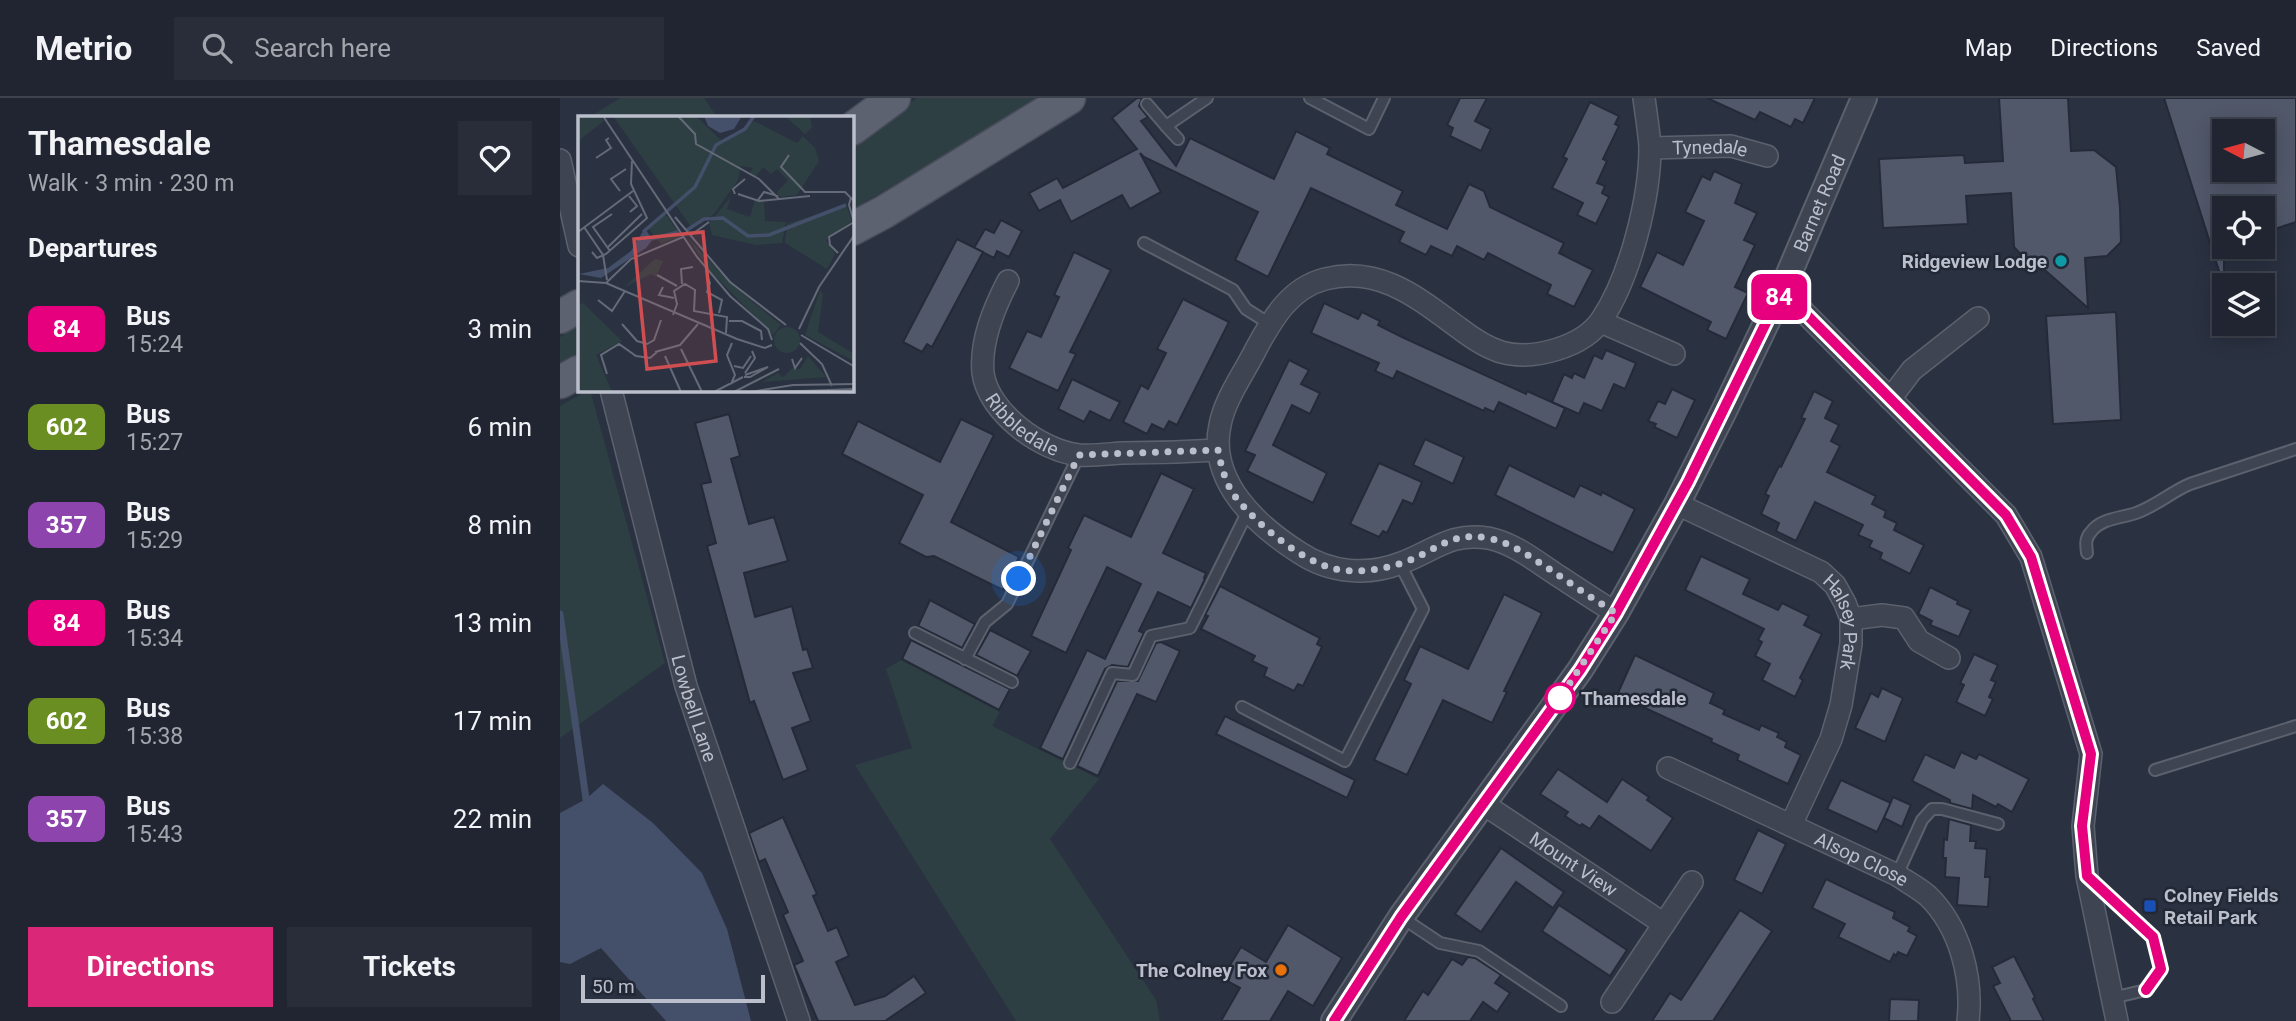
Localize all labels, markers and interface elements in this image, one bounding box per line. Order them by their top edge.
search box [174,17,664,80]
text: Metrio [35,29,132,68]
icon: search [198,29,236,67]
text: Search here [254,33,391,63]
text: Map [1965,34,2012,62]
text: Directions [2050,34,2158,62]
text: Saved [2196,34,2261,62]
inset map [578,116,854,392]
north arrow [2212,119,2275,182]
map controls [2212,119,2275,336]
button: heart [458,121,532,195]
text: Thamesdale [28,124,211,163]
street label: Tynedale [1672,134,1750,162]
street label: Barnet Road [1788,151,1850,255]
text: Walk · 3 min · 230 m [28,170,234,197]
button: locate [2212,196,2275,259]
text: Departures [28,233,158,263]
place label: Ridgeview Lodge [1902,250,2047,273]
marker: Ridgeview Lodge [2053,253,2069,269]
button: layers [2212,273,2275,336]
line badge: 84 [1748,274,1810,320]
text: 84 [1765,283,1793,311]
text: Bus [126,301,171,331]
text: 3 min [467,314,532,344]
text: 84 [53,315,80,343]
text: 15:24 [126,331,183,358]
street label: Ribbledale [981,389,1062,460]
text: Bus [126,399,171,429]
text: 6 min [467,412,532,442]
text: 602 [46,413,87,441]
text: 15:27 [126,429,183,456]
text: Bus [126,497,171,527]
text: 8 min [467,510,532,540]
text: 357 [46,511,87,539]
text: 15:29 [126,527,183,554]
your location [1001,561,1036,596]
street label: Halsey Park [1819,569,1863,672]
text: Bus [126,595,171,625]
text: 13 min [453,608,532,638]
text: 84 [53,609,80,637]
text: 15:34 [126,625,183,652]
street label: Lowbell Lane [667,652,722,765]
marker: Thamesdale [1545,683,1575,713]
place label: Thamesdale [1581,687,1686,710]
text: Bus [126,693,171,723]
text: 17 min [453,706,532,736]
text: 602 [46,707,87,735]
text: 15:38 [126,723,183,750]
text: Bus [126,791,171,821]
text: 22 min [453,804,532,834]
text: 357 [46,805,87,833]
text: 15:43 [126,821,183,848]
street label: Mount View [1525,827,1622,901]
street label: Alsop Close [1811,827,1913,891]
place label: Colney Fields Retail Park [2164,884,2279,929]
marker: Colney Fields Retail Park [2142,898,2158,914]
button: Directions [28,927,273,1007]
button: Tickets [287,927,532,1007]
place label: The Colney Fox [1136,959,1267,982]
marker: The Colney Fox [1273,962,1289,978]
scale bar [581,972,765,1004]
text: 50 m [592,975,635,998]

